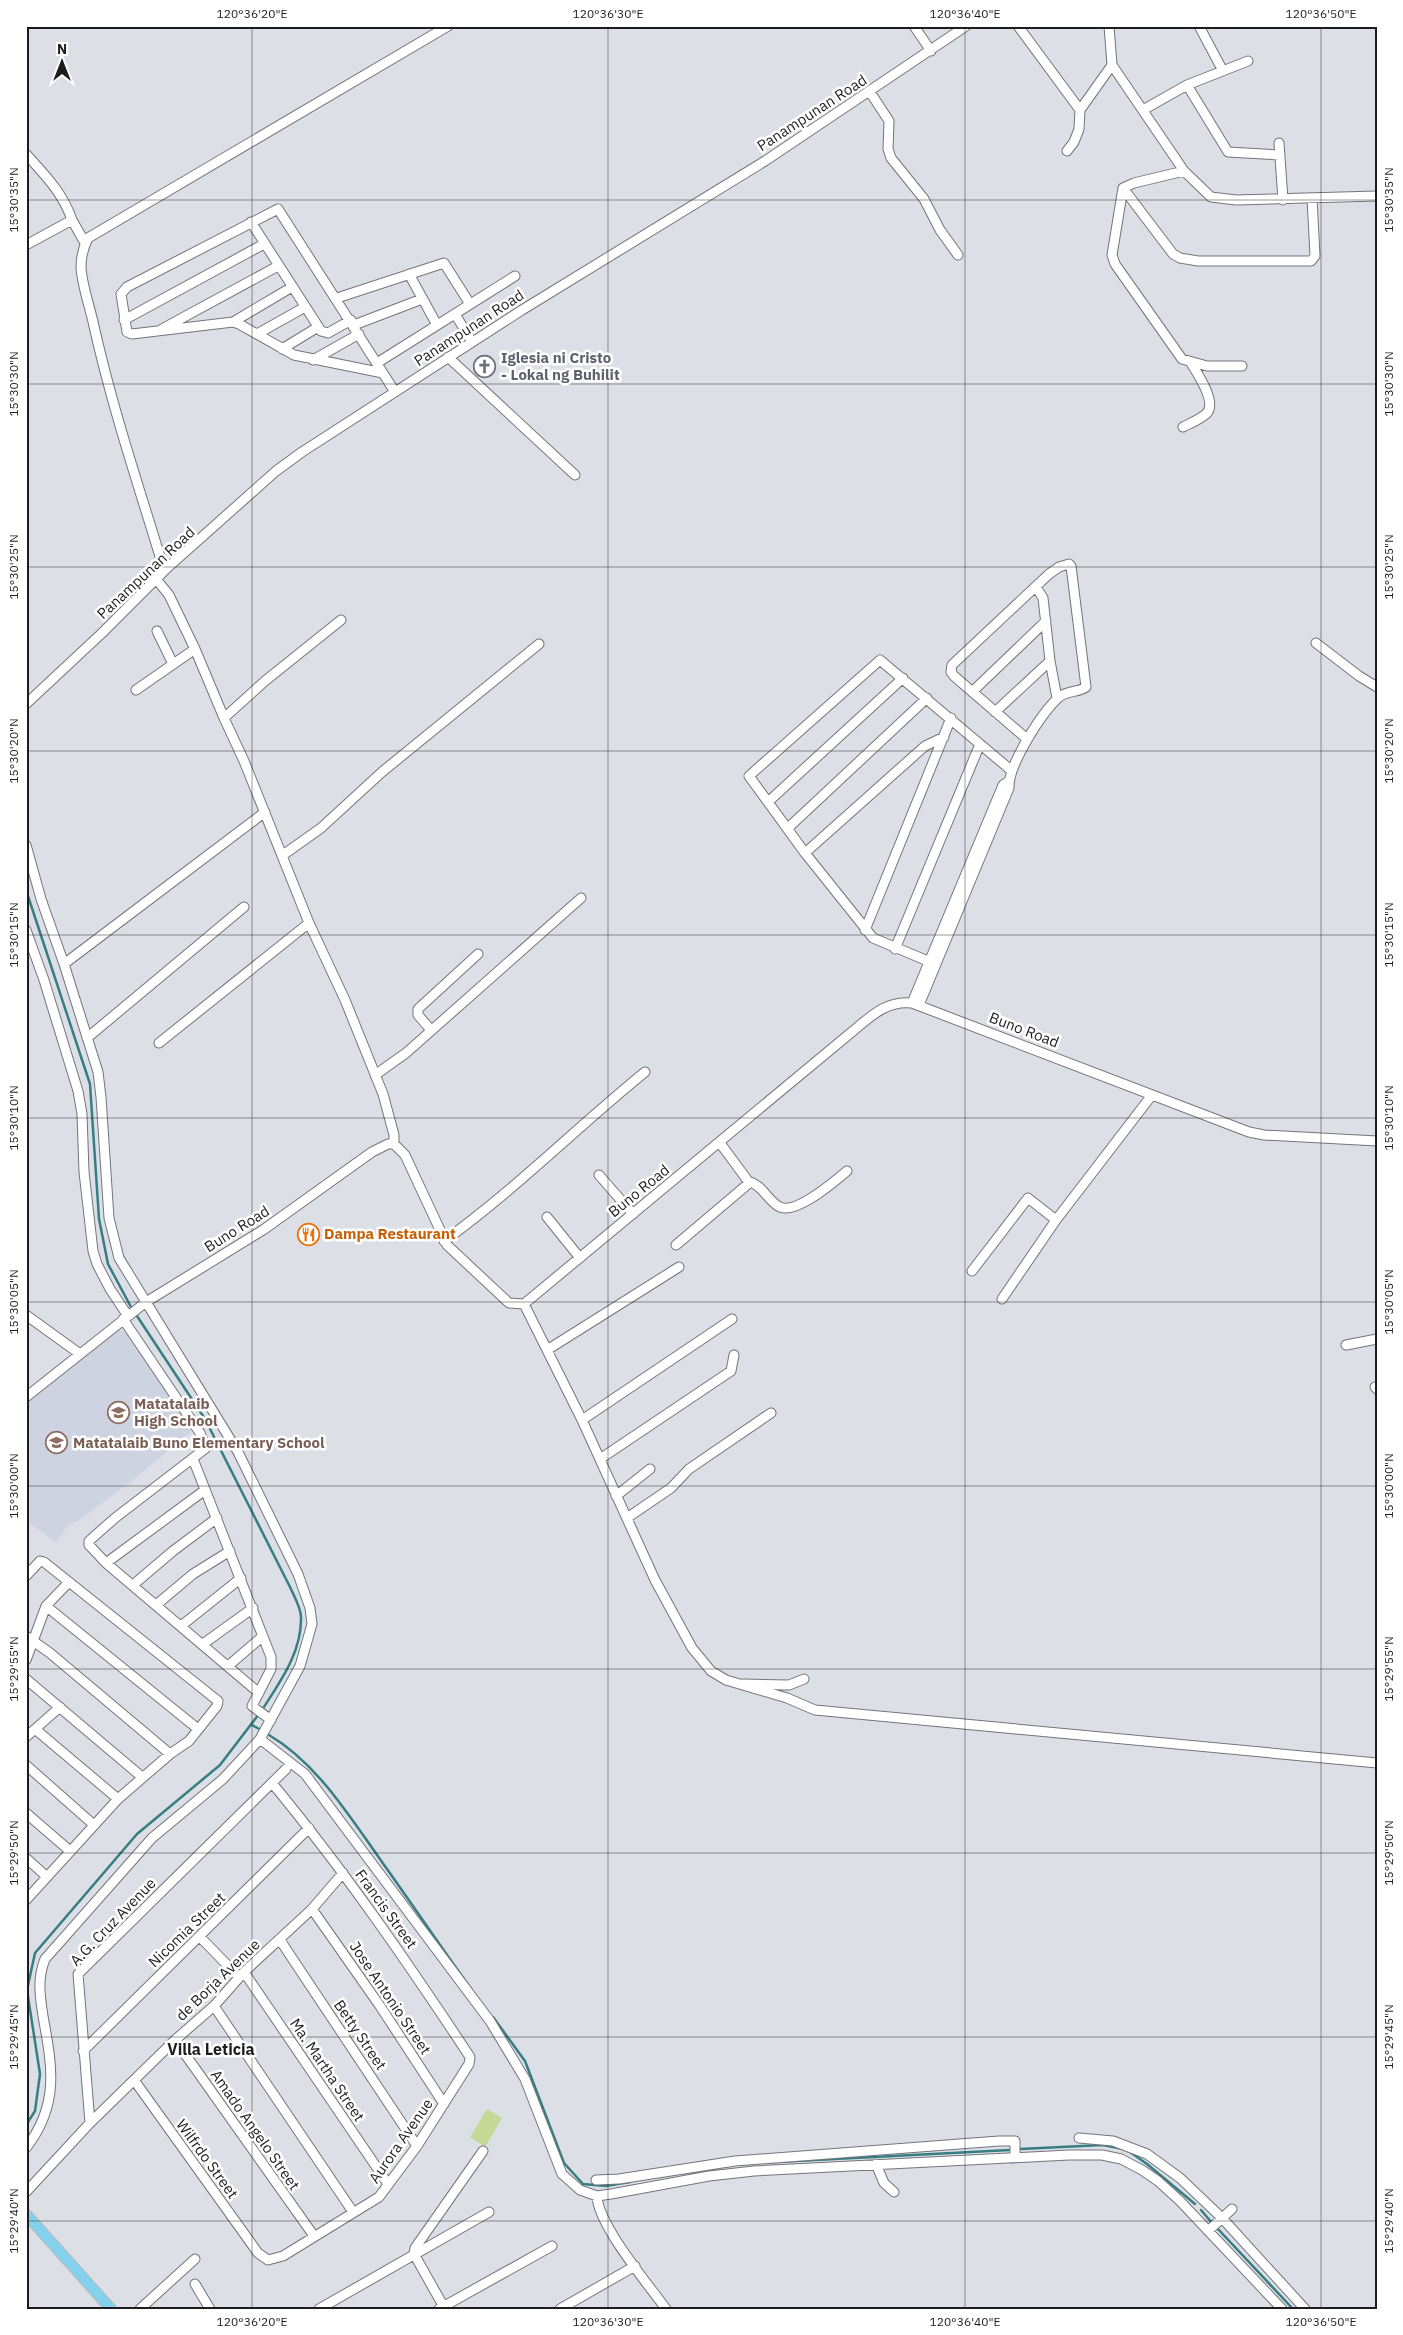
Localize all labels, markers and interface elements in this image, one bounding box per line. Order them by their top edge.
text: 120°36'20"E [217,6,287,21]
text: 120°36'30"E [573,6,643,21]
text: 120°36'40"E [930,6,1000,21]
text: 120°36'50"E [1286,6,1356,21]
north arrow [38,38,88,88]
text: N [57,40,67,58]
street label: Panampunan Road [753,70,870,155]
text: 15°30'35"N [6,167,21,233]
text: 15°30'35"N [1381,167,1396,233]
street label: Panampunan Road [410,285,527,370]
place label: Iglesia ni Cristo - Lokal ng Buhilit [501,348,620,384]
text: 15°30'30"N [6,351,21,417]
text: 15°30'30"N [1381,351,1396,417]
church icon: Iglesia ni Cristo - Lokal ng Buhilit [473,355,497,379]
street label: Panampunan Road [93,522,199,623]
text: 15°30'25"N [6,534,21,600]
text: 15°30'25"N [1381,534,1396,600]
text: 15°30'20"N [6,718,21,784]
text: 15°30'20"N [1381,718,1396,784]
text: 15°30'15"N [6,902,21,968]
text: 15°30'15"N [1381,902,1396,968]
street label: Buno Road [987,1008,1062,1052]
text: 15°30'10"N [6,1085,21,1151]
text: 15°30'10"N [1381,1085,1396,1151]
street label: Buno Road [604,1160,673,1221]
street label: Buno Road [201,1201,273,1256]
restaurant icon: Dampa Restaurant [296,1222,320,1246]
place label: Dampa Restaurant [324,1224,456,1243]
text: 15°30'05"N [6,1269,21,1335]
text: 15°30'05"N [1381,1269,1396,1335]
place label: Matatalaib High School [134,1394,218,1430]
school or university icon: Matatalaib High School [106,1401,130,1425]
school or university icon: Matatalaib Buno Elementary School [45,1431,69,1455]
place label: Matatalaib Buno Elementary School [73,1433,325,1452]
text: 15°30'00"N [6,1453,21,1519]
text: 15°30'00"N [1381,1453,1396,1519]
text: 15°29'55"N [6,1636,21,1702]
text: 15°29'55"N [1381,1636,1396,1702]
text: 15°29'50"N [6,1820,21,1886]
text: 15°29'50"N [1381,1820,1396,1886]
street label: Francis Street [351,1865,422,1952]
street label: A.G. Cruz Avenue [66,1874,160,1970]
street label: Nicomia Street [144,1888,229,1971]
street label: de Borja Avenue [172,1935,264,2025]
street label: Jose Antonio Street [346,1938,435,2058]
street label: Betty Street [330,1996,391,2073]
text: 15°29'45"N [6,2004,21,2070]
text: 15°29'45"N [1381,2004,1396,2070]
street label: Ma. Martha Street [286,2015,369,2125]
district label: Villa Leticia [167,2039,255,2059]
street label: Amado Angelo Street [207,2066,304,2194]
street label: Aurora Avenue [364,2095,437,2187]
street label: Wilfrdo Street [172,2115,243,2202]
text: 15°29'40"N [6,2188,21,2254]
text: 15°29'40"N [1381,2188,1396,2254]
text: 120°36'20"E [217,2314,287,2329]
text: 120°36'30"E [573,2314,643,2329]
text: 120°36'40"E [930,2314,1000,2329]
text: 120°36'50"E [1286,2314,1356,2329]

